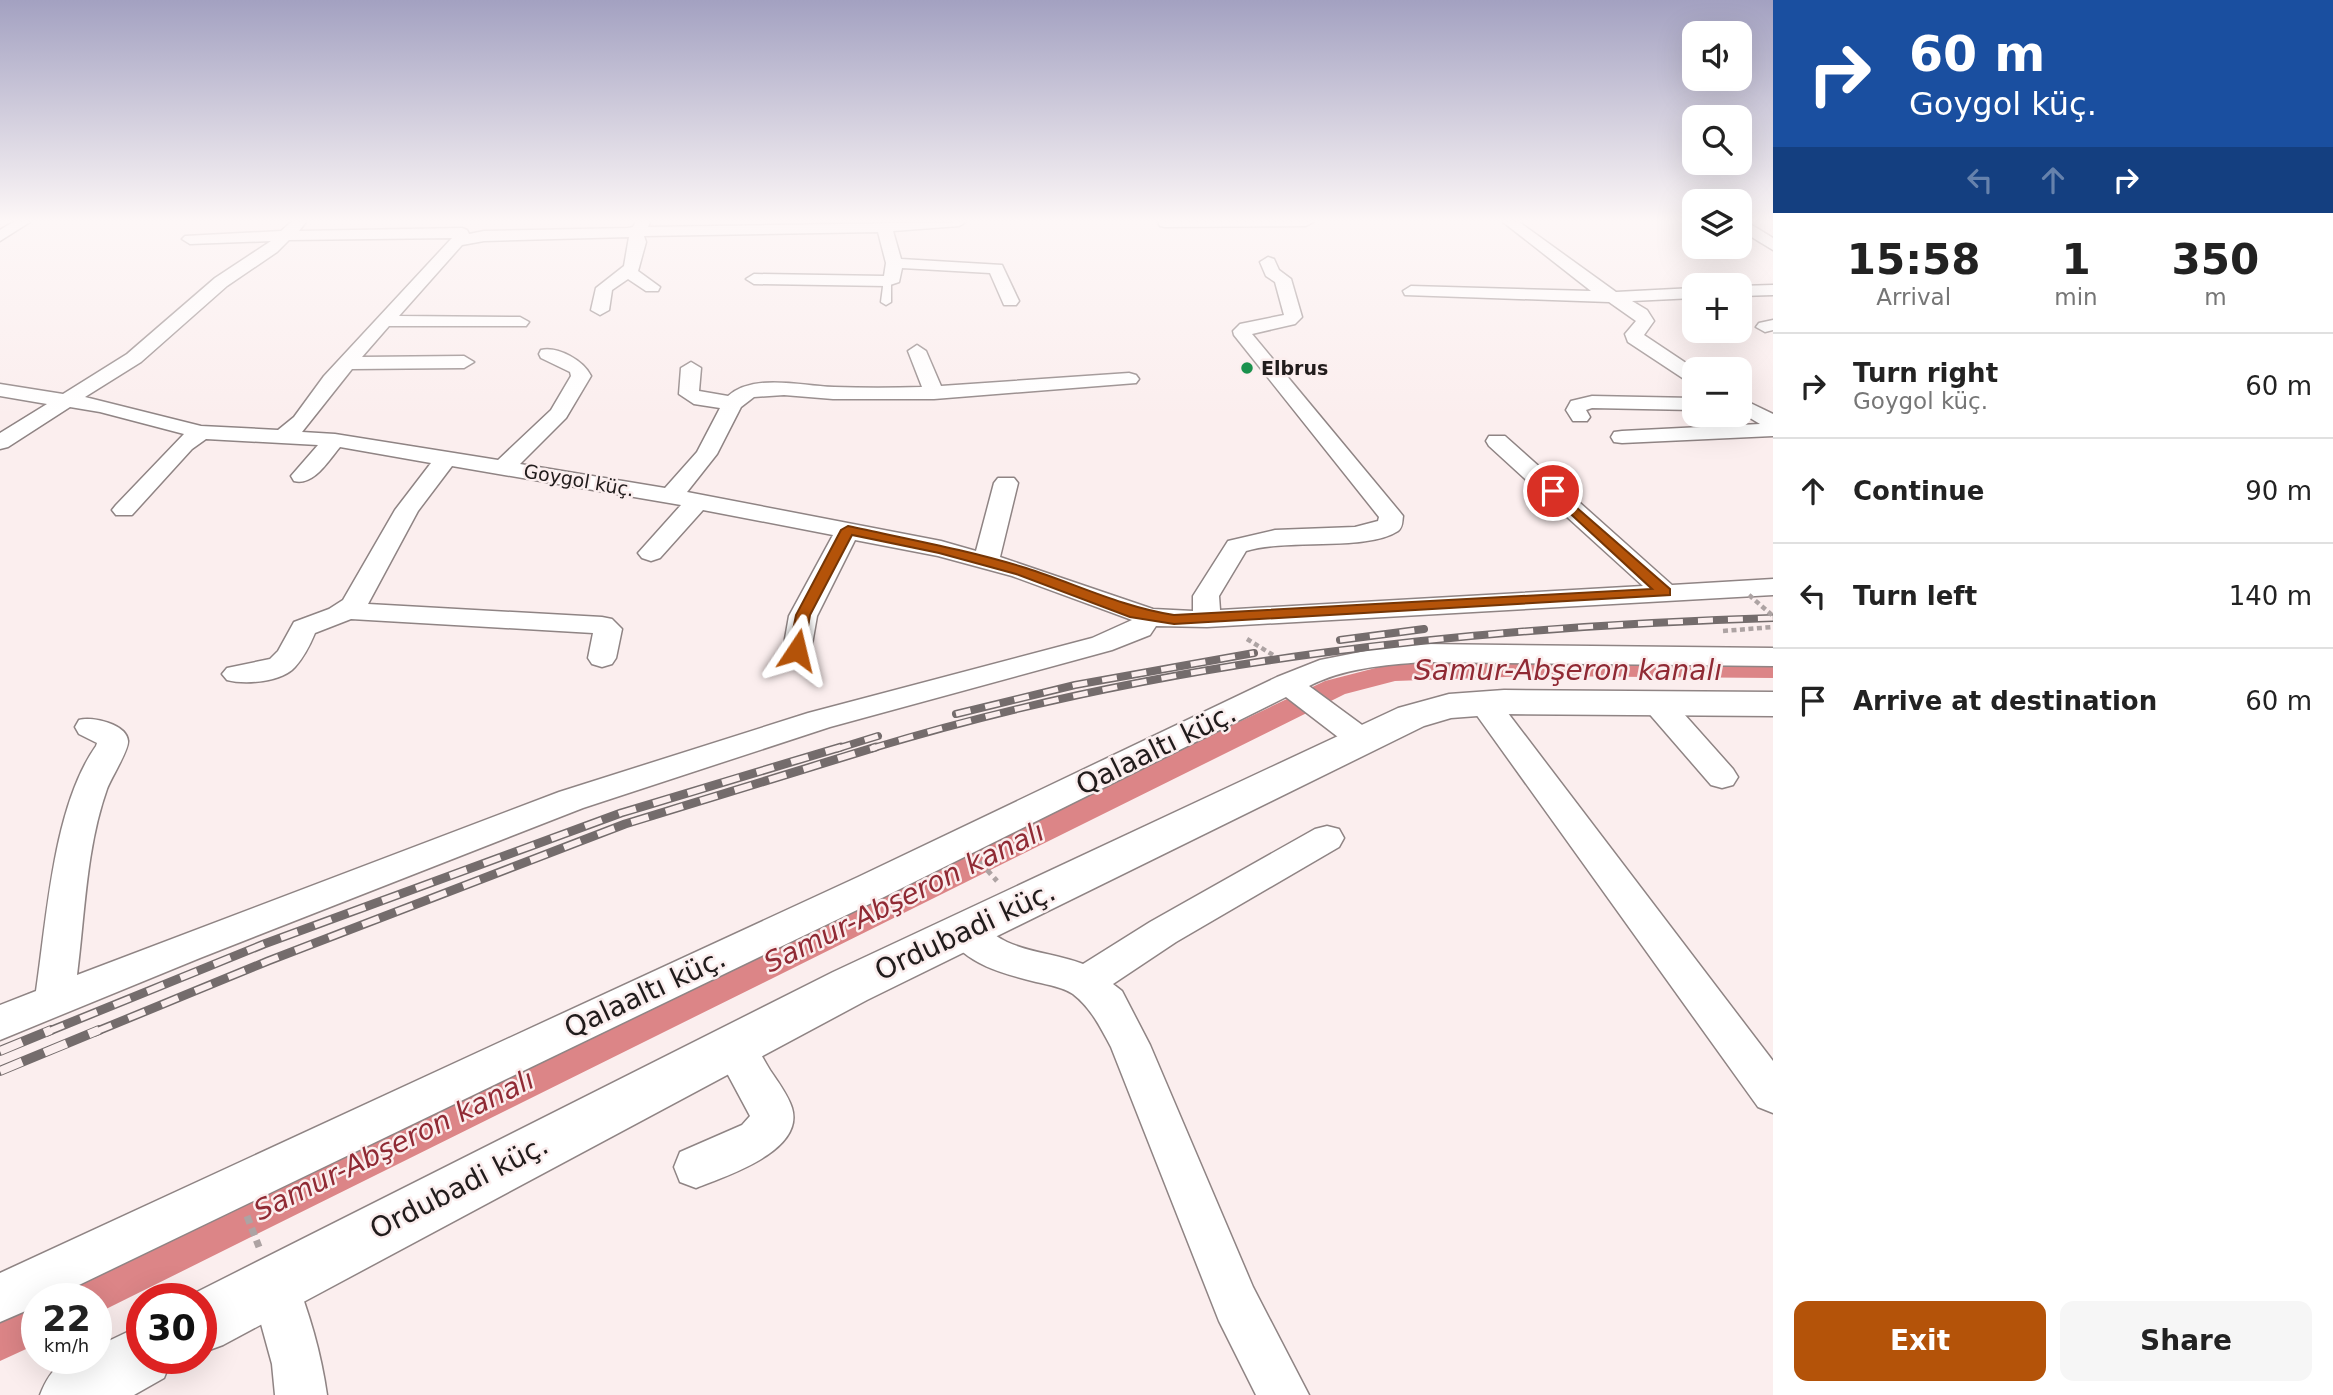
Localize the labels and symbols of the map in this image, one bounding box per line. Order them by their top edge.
place label: Elbrus [1261,357,1328,379]
marker: Elbrus [1239,360,1255,376]
street label: Goygol küç. [522,459,636,501]
pin [1523,461,1583,521]
position arrow [760,613,834,687]
water label: Samur-Abşeron kanalı [1414,654,1722,687]
street label: Qalaaltı küç. [1071,696,1241,802]
water label: Samur-Abşeron kanalı [758,815,1050,979]
street label: Ordubadi küç. [869,875,1061,987]
street label: Qalaaltı küç. [559,941,731,1045]
water label: Samur-Abşeron kanalı [248,1063,540,1227]
street label: Ordubadi küç. [364,1128,554,1246]
speed limit sign: 30 [126,1283,217,1374]

